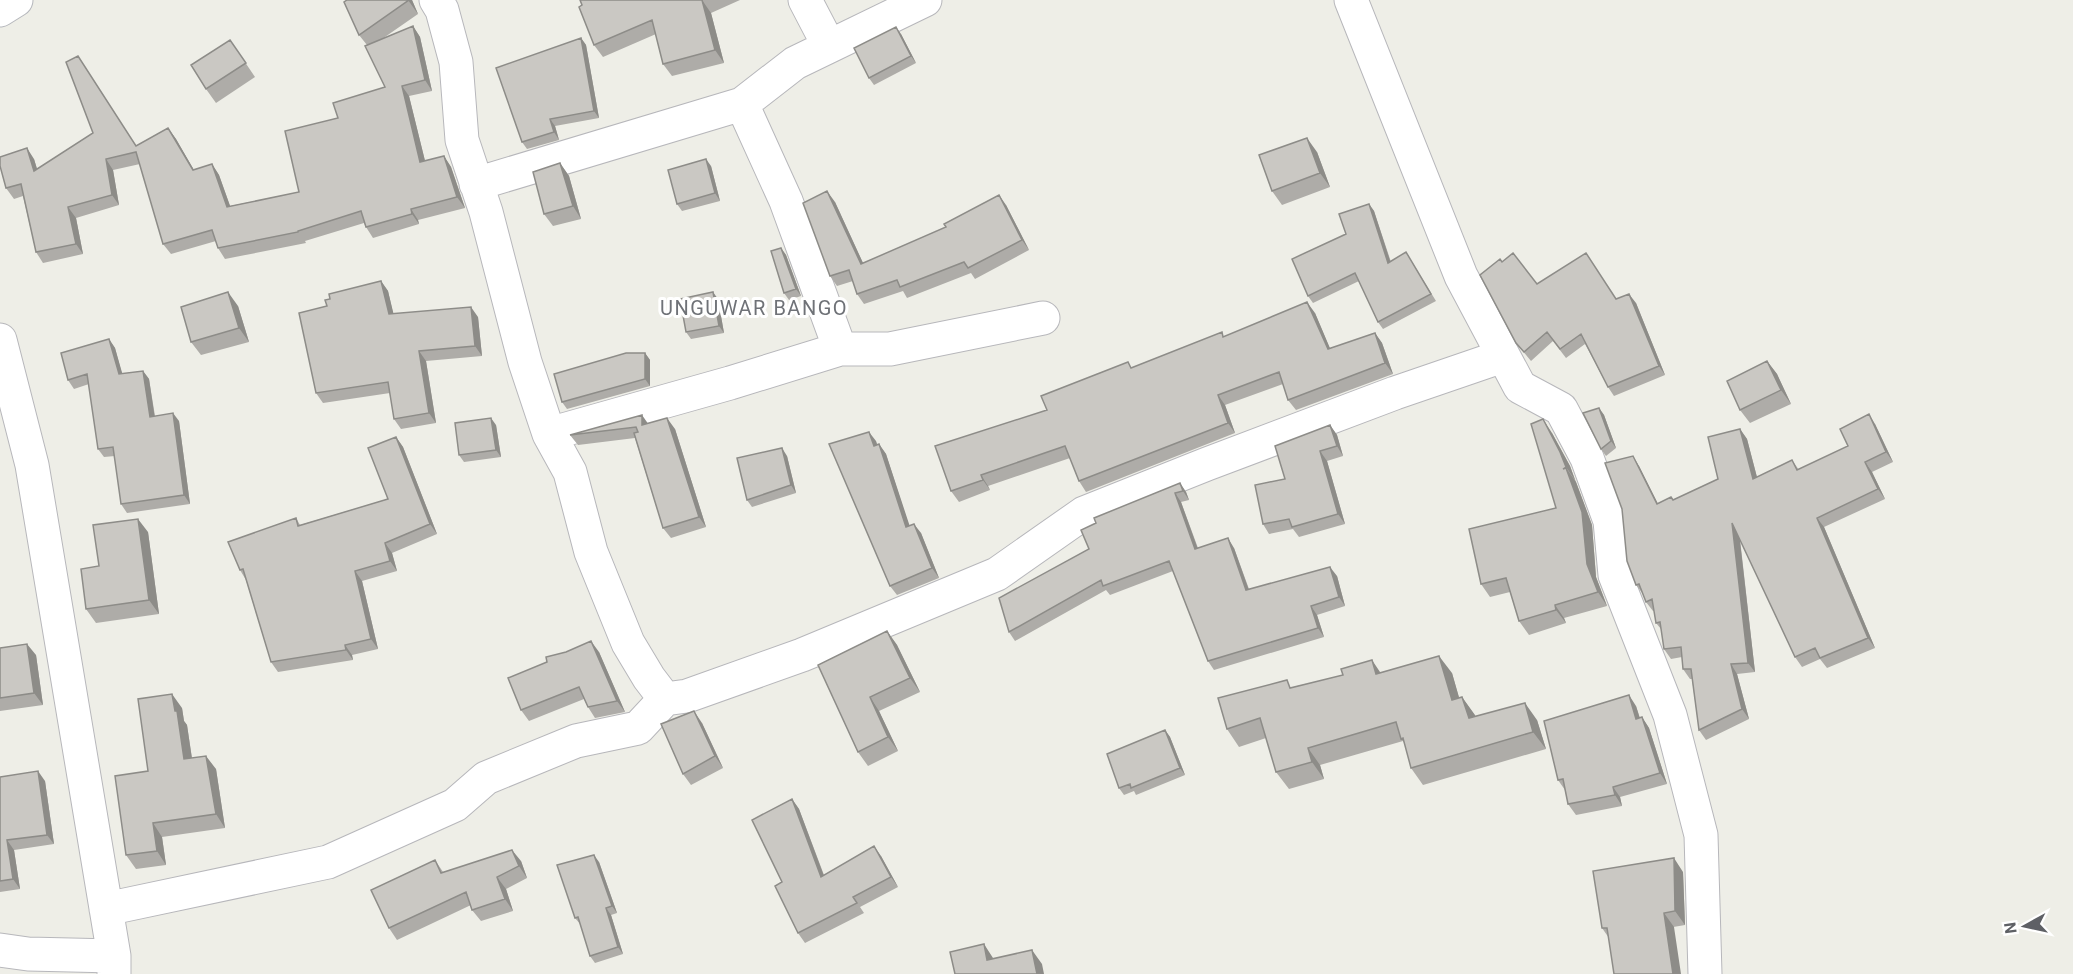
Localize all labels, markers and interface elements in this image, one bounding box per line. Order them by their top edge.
district label: UNGUWAR BANGO [660,296,848,320]
north arrow [1995,896,2055,956]
text: N [2000,921,2021,935]

